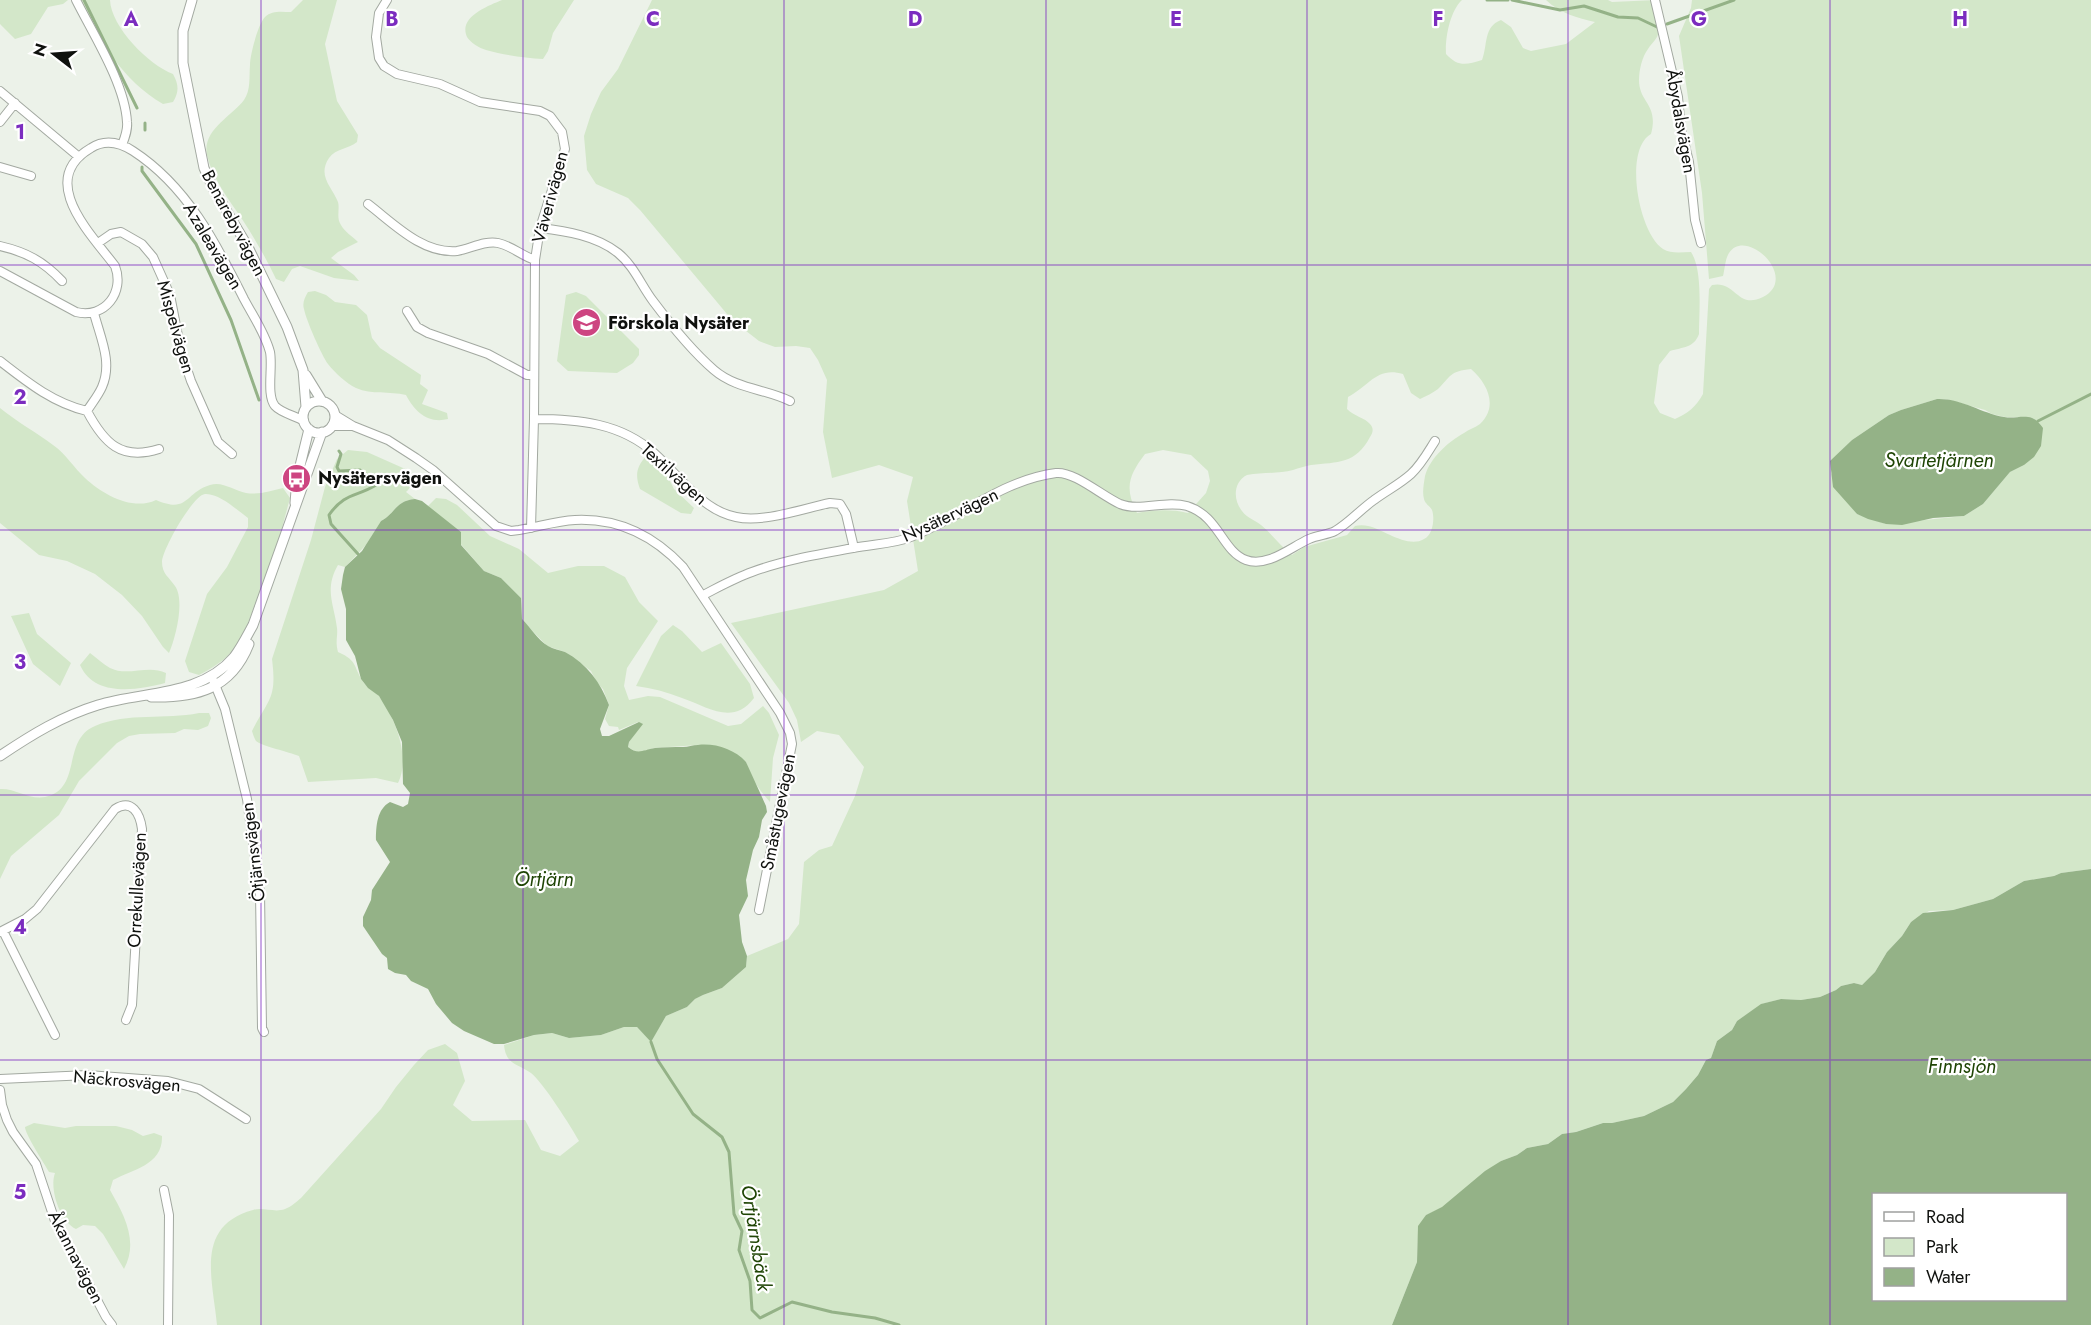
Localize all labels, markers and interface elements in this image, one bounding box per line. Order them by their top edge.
text: A [123,5,139,34]
text: B [385,5,399,34]
text: C [646,5,660,34]
text: D [908,5,922,34]
text: E [1170,5,1182,34]
text: F [1432,5,1444,34]
text: G [1691,5,1707,34]
text: H [1952,5,1968,34]
north arrow [24,24,84,84]
text: N [27,40,53,59]
street label: Åbydalsvägen [1659,67,1703,175]
text: 1 [15,118,25,147]
street label: Väverivägen [525,148,575,246]
street label: Benarebyvägen [195,165,273,281]
street label: Azaleavägen [177,198,249,294]
street label: Mispelvägen [150,277,202,377]
school or university icon: Förskola Nysäter [571,307,603,339]
place label: Förskola Nysäter [608,310,750,336]
text: 2 [13,383,27,412]
street label: Textilvägen [635,437,713,511]
water label: Svartetjärnen [1884,446,1994,475]
bus stop icon: Nysätersvägen [281,462,313,494]
place label: Nysätersvägen [318,465,442,491]
street label: Nysätervägen [897,481,1003,549]
text: 3 [14,648,26,677]
street label: Småstugevägen [754,751,802,873]
street label: Ötjärnsvägen [234,801,272,903]
street label: Orrekullevägen [121,832,153,948]
water label: Örtjärn [514,865,574,894]
text: 4 [13,913,27,942]
water label: Finnsjön [1928,1052,1996,1081]
street label: Näckrosvägen [72,1063,182,1099]
text: 5 [14,1178,27,1207]
water label: Örtjärnsbäck [733,1183,779,1295]
legend [1872,1193,2067,1301]
text: Road [1926,1204,1965,1230]
street label: Åkannavägen [41,1206,111,1308]
text: Park [1926,1234,1958,1260]
text: Water [1926,1264,1971,1290]

